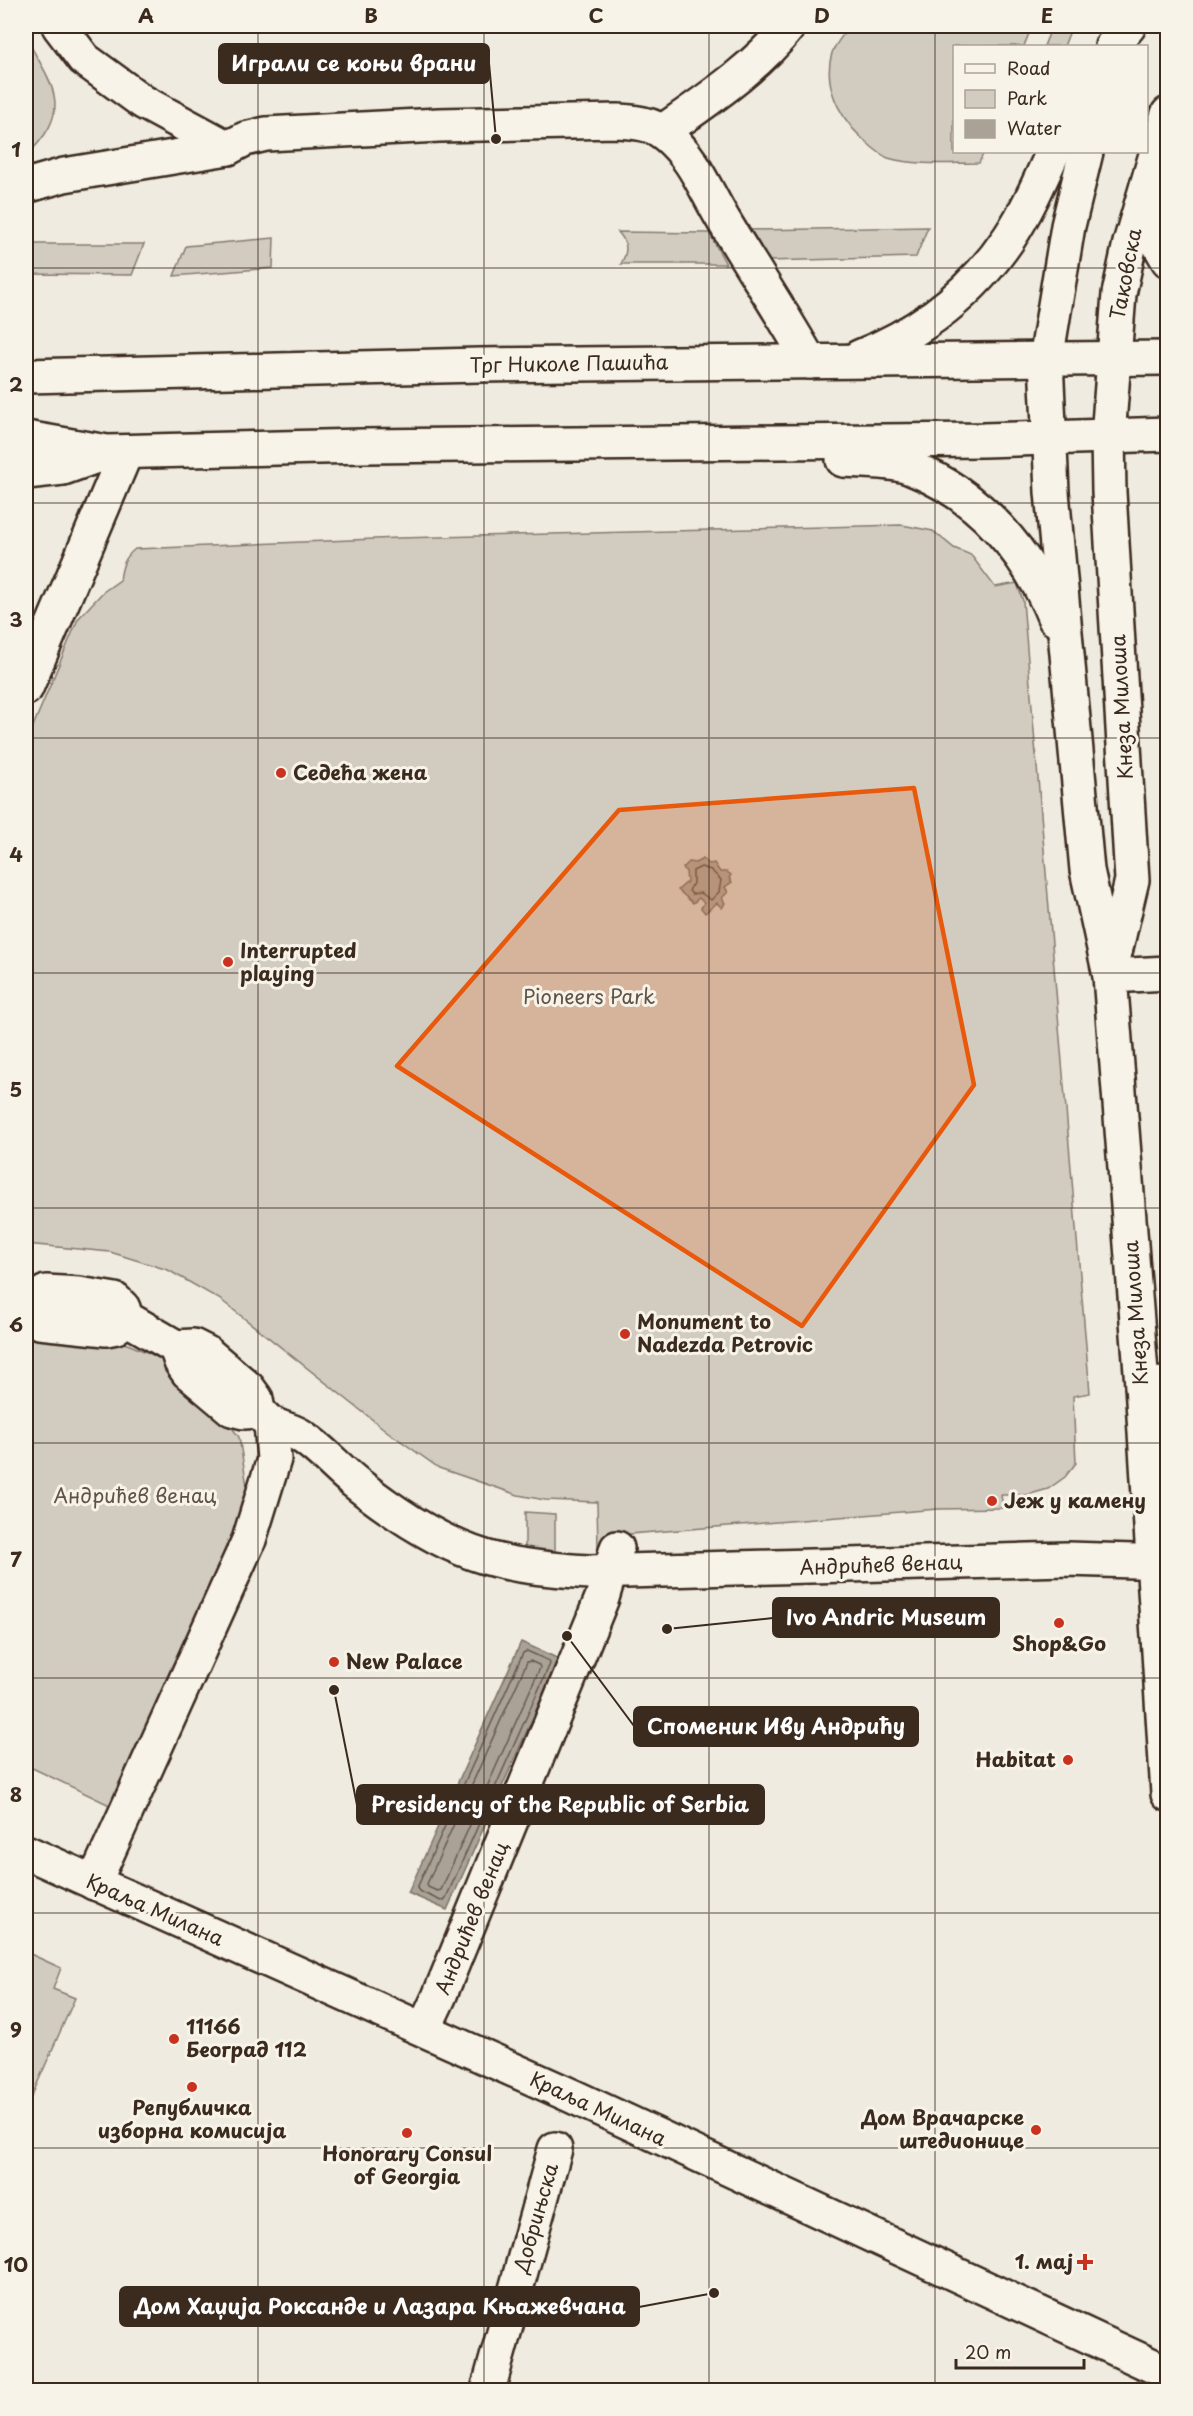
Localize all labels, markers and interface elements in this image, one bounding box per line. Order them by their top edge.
text: A [138,0,154,30]
text: B [364,0,378,30]
text: C [588,0,604,30]
text: D [814,0,830,30]
text: E [1041,0,1053,30]
callout: Играли се коњи врани [219,44,489,83]
legend [953,45,1148,153]
text: Играли се коњи врани [232,46,476,78]
text: Road [1007,54,1051,81]
text: Park [1007,84,1047,111]
text: Water [1007,114,1062,141]
text: 1 [11,134,21,164]
street label: Таковска [1101,225,1149,322]
street label: Трг Николе Пашића [469,346,669,380]
text: 2 [9,369,23,399]
text: 3 [9,604,23,634]
street label: Кнеза Милоша [1102,633,1140,780]
place label: Седећа жена [293,757,428,787]
marker: Седећа жена [274,766,288,780]
text: 4 [9,839,23,869]
place label: Interrupted playing [240,935,356,988]
marker: Interrupted playing [221,955,235,969]
park label: Pioneers Park [523,981,655,1011]
text: 5 [10,1074,22,1104]
street label: Кнеза Милоша [1115,1239,1155,1387]
place label: Monument to Nadezda Petrovic [637,1306,813,1359]
text: 6 [9,1309,23,1339]
marker: Monument to Nadezda Petrovic [618,1327,632,1341]
park label: Андрићев венац [54,1480,216,1510]
place label: Јеж у камену [1004,1485,1146,1515]
marker: Јеж у камену [985,1494,999,1508]
text: 7 [10,1544,22,1574]
street label: Андрићев венац [799,1546,963,1582]
callout: Ivo Andric Museum [773,1598,999,1637]
text: Ivo Andric Museum [786,1600,986,1632]
marker: Shop&Go [1052,1616,1066,1630]
place label: Shop&Go [1012,1628,1106,1658]
place label: New Palace [346,1646,463,1676]
marker: New Palace [327,1655,341,1669]
callout: Споменик Иву Андрићу [634,1707,918,1746]
text: Споменик Иву Андрићу [647,1709,905,1741]
place label: Habitat [975,1744,1056,1774]
marker: Habitat [1061,1753,1075,1767]
text: 8 [10,1779,22,1809]
callout: Presidency of the Republic of Serbia [357,1785,764,1824]
text: Presidency of the Republic of Serbia [371,1787,749,1819]
street label: Андрићев венац [427,1836,515,1999]
street label: Краља Милана [82,1865,229,1953]
place label: 11166 Београд 112 [186,2011,307,2064]
text: 9 [10,2014,22,2044]
marker: 11166 Београд 112 [167,2032,181,2046]
street label: Краља Милана [525,2063,672,2153]
marker: Републичка изборна комисија [185,2080,199,2094]
place label: Републичка изборна комисија [98,2092,286,2145]
place label: Дом Врачарске штедионице [860,2102,1024,2155]
marker: Дом Врачарске штедионице [1029,2123,1043,2137]
marker: Honorary Consul of Georgia [400,2126,414,2140]
place label: Honorary Consul of Georgia [322,2138,492,2191]
street label: Добрињска [505,2159,565,2277]
place label: 1. мај [1015,2246,1073,2276]
text: 10 [4,2249,28,2279]
marker: 1. мај [1078,2255,1092,2269]
callout: Дом Хаџија Роксанде и Лазара Књажевчана [120,2287,639,2326]
text: Дом Хаџија Роксанде и Лазара Књажевчана [133,2289,626,2321]
scale bar [956,2332,1084,2370]
text: 20 m [965,2338,1011,2365]

